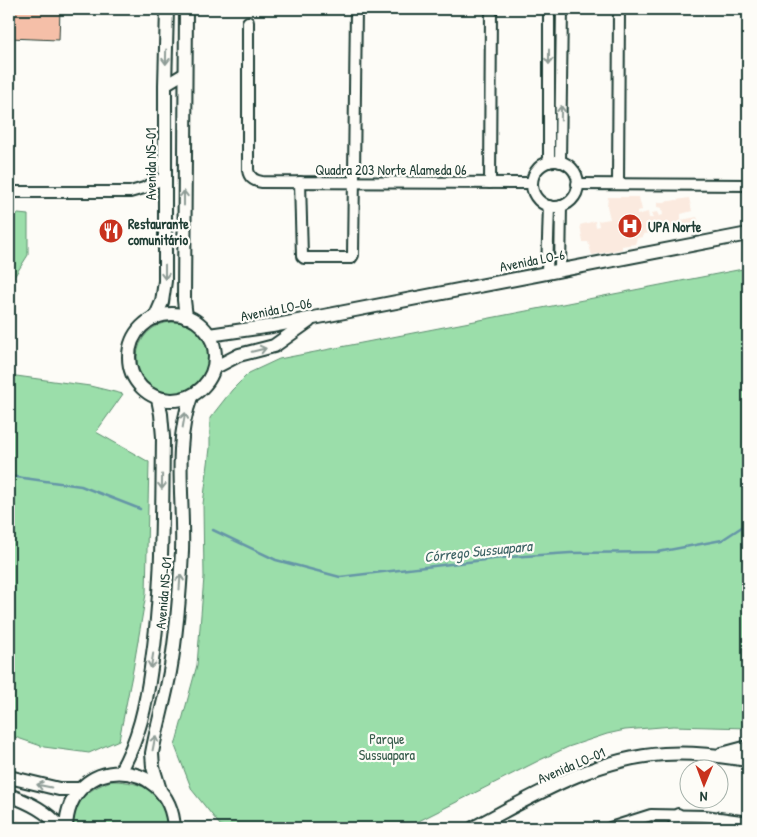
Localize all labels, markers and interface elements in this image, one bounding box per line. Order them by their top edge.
one-way arrow [161,49,170,65]
one-way arrow [544,49,554,65]
one-way arrow [556,105,566,122]
street label: Avenida NS-01 [141,128,160,200]
street label: Quadra 203 Norte Alameda 06 [315,160,467,179]
one-way arrow [179,190,189,206]
hospital icon: UPA Norte [617,213,643,239]
place label: Restaurante comunitário [128,214,189,249]
place label: UPA Norte [648,217,702,236]
restaurant icon: Restaurante comunitário [98,218,124,244]
street label: Avenida LO-6 [498,244,567,276]
one-way arrow [160,264,170,280]
street label: Avenida LO-06 [239,293,314,325]
one-way arrow [251,345,267,354]
one-way arrow [179,413,189,429]
one-way arrow [157,474,167,490]
water label: Córrego Sussuapara [423,535,535,567]
street label: Avenida NS-01 [150,556,176,630]
one-way arrow [175,575,184,591]
one-way arrow [147,653,157,669]
park label: Parque Sussuapara [359,729,416,765]
one-way arrow [150,735,160,751]
street label: Avenida LO-01 [534,742,608,788]
north arrow [680,760,730,810]
one-way arrow [36,781,52,790]
text: N [699,788,708,807]

